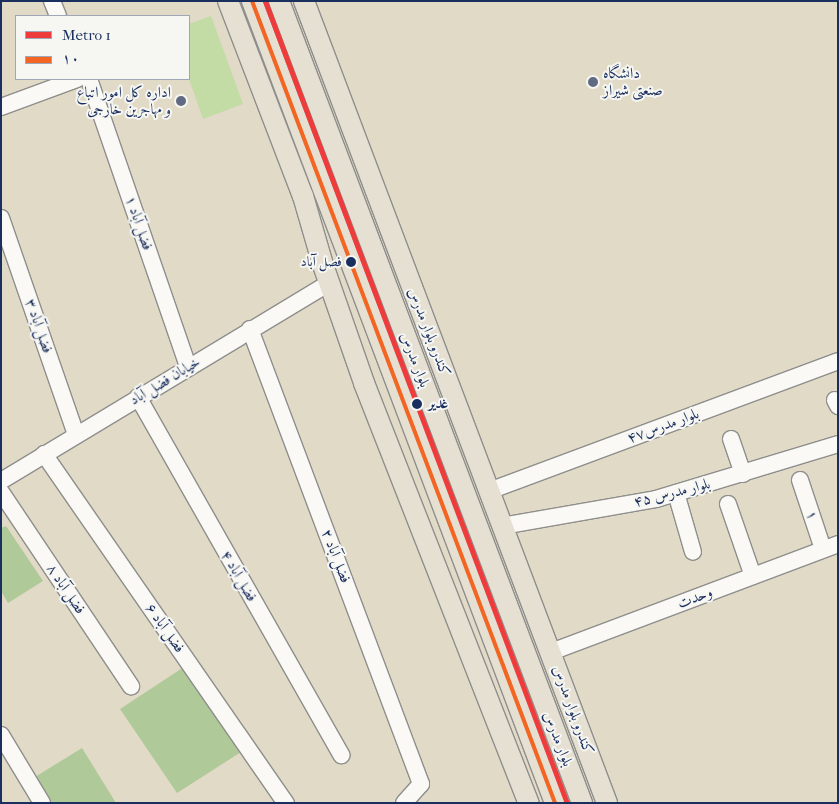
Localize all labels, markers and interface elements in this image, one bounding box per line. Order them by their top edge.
legend [15,15,190,80]
text: Metro 1 [62,26,111,44]
text: ۱۰ [62,49,80,67]
place label: دانشگاه صنعتی شیراز [603,64,663,99]
marker: دانشگاه صنعتی شیراز [587,76,599,88]
place label: اداره کل امور اتباع و مهاجرین خارجی [76,83,171,118]
marker: اداره کل امور اتباع و مهاجرین خارجی [175,95,187,107]
street label: فضل آباد ۱ [121,193,157,253]
place label: فصل آباد [301,254,342,270]
marker: فصل آباد [346,257,356,267]
street label: کندرو بلوار مدرس [404,285,454,379]
street label: فضل آباد ۳ [21,296,57,356]
street label: بلوار مدرس [396,330,434,390]
street label: خیابان فضل آباد [126,353,204,409]
place label: غدیر [428,395,448,413]
marker: غدیر [410,397,424,411]
street label: بلوار مدرس۴۷ [625,405,701,447]
street label: ۴۵ بلوار مدرس [632,475,712,511]
street label: ۱ [802,508,822,522]
street label: فضل آباد ۲ [317,526,355,586]
street label: فضل آباد ۴ [217,547,261,605]
street label: فضل آباد ۸ [43,561,89,617]
street label: وحدت [675,583,715,613]
street label: فضل آباد ۶ [141,600,189,656]
street label: کندرو بلوار مدرس [549,663,597,757]
street label: بلوار مدرس [539,709,577,769]

